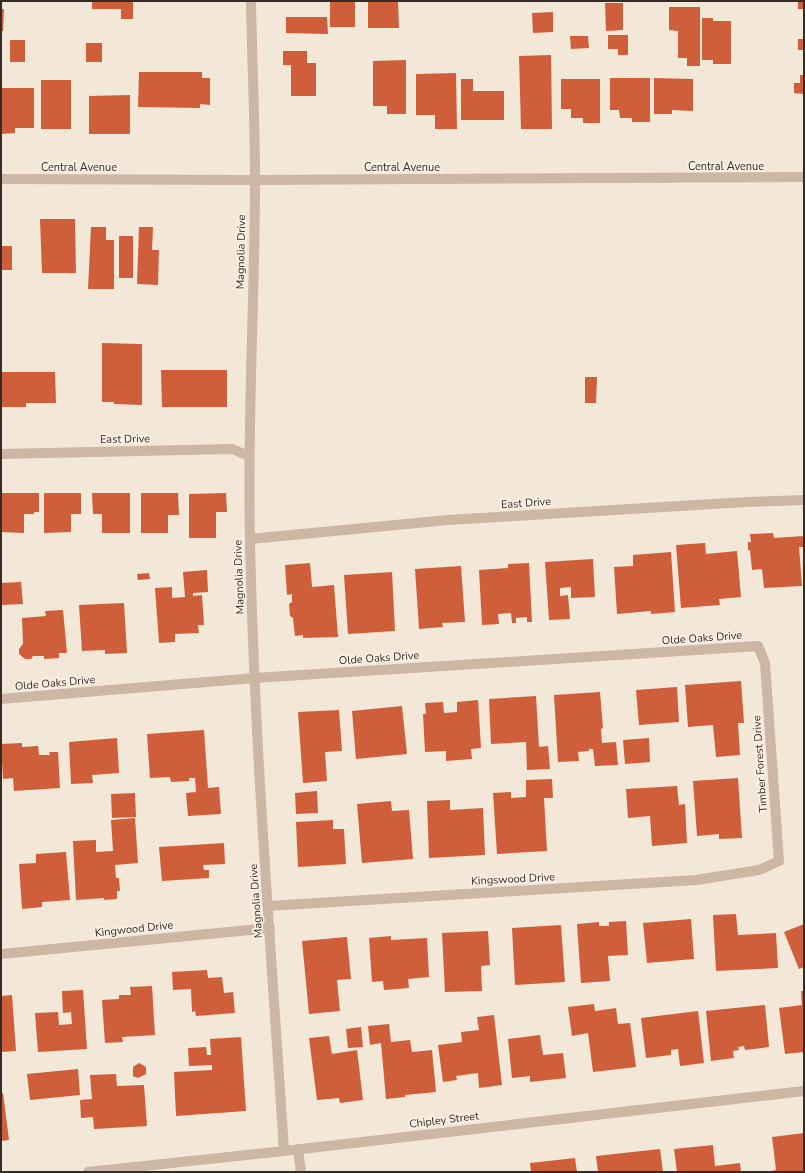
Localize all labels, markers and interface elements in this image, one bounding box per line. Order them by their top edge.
street label: Central Avenue [688,159,764,174]
street label: Central Avenue [41,160,117,175]
street label: Central Avenue [364,160,440,175]
street label: Magnolia Drive [233,214,249,289]
street label: East Drive [100,431,150,447]
street label: East Drive [500,494,552,512]
street label: Magnolia Drive [230,539,248,615]
street label: Olde Oaks Drive [661,628,743,648]
street label: Olde Oaks Drive [338,648,420,668]
street label: Olde Oaks Drive [14,672,96,694]
street label: Timber Forest Drive [749,715,771,813]
street label: Magnolia Drive [246,863,266,939]
street label: Kingswood Drive [471,869,555,889]
street label: Kingwood Drive [94,917,174,941]
street label: Chipley Street [408,1108,480,1132]

